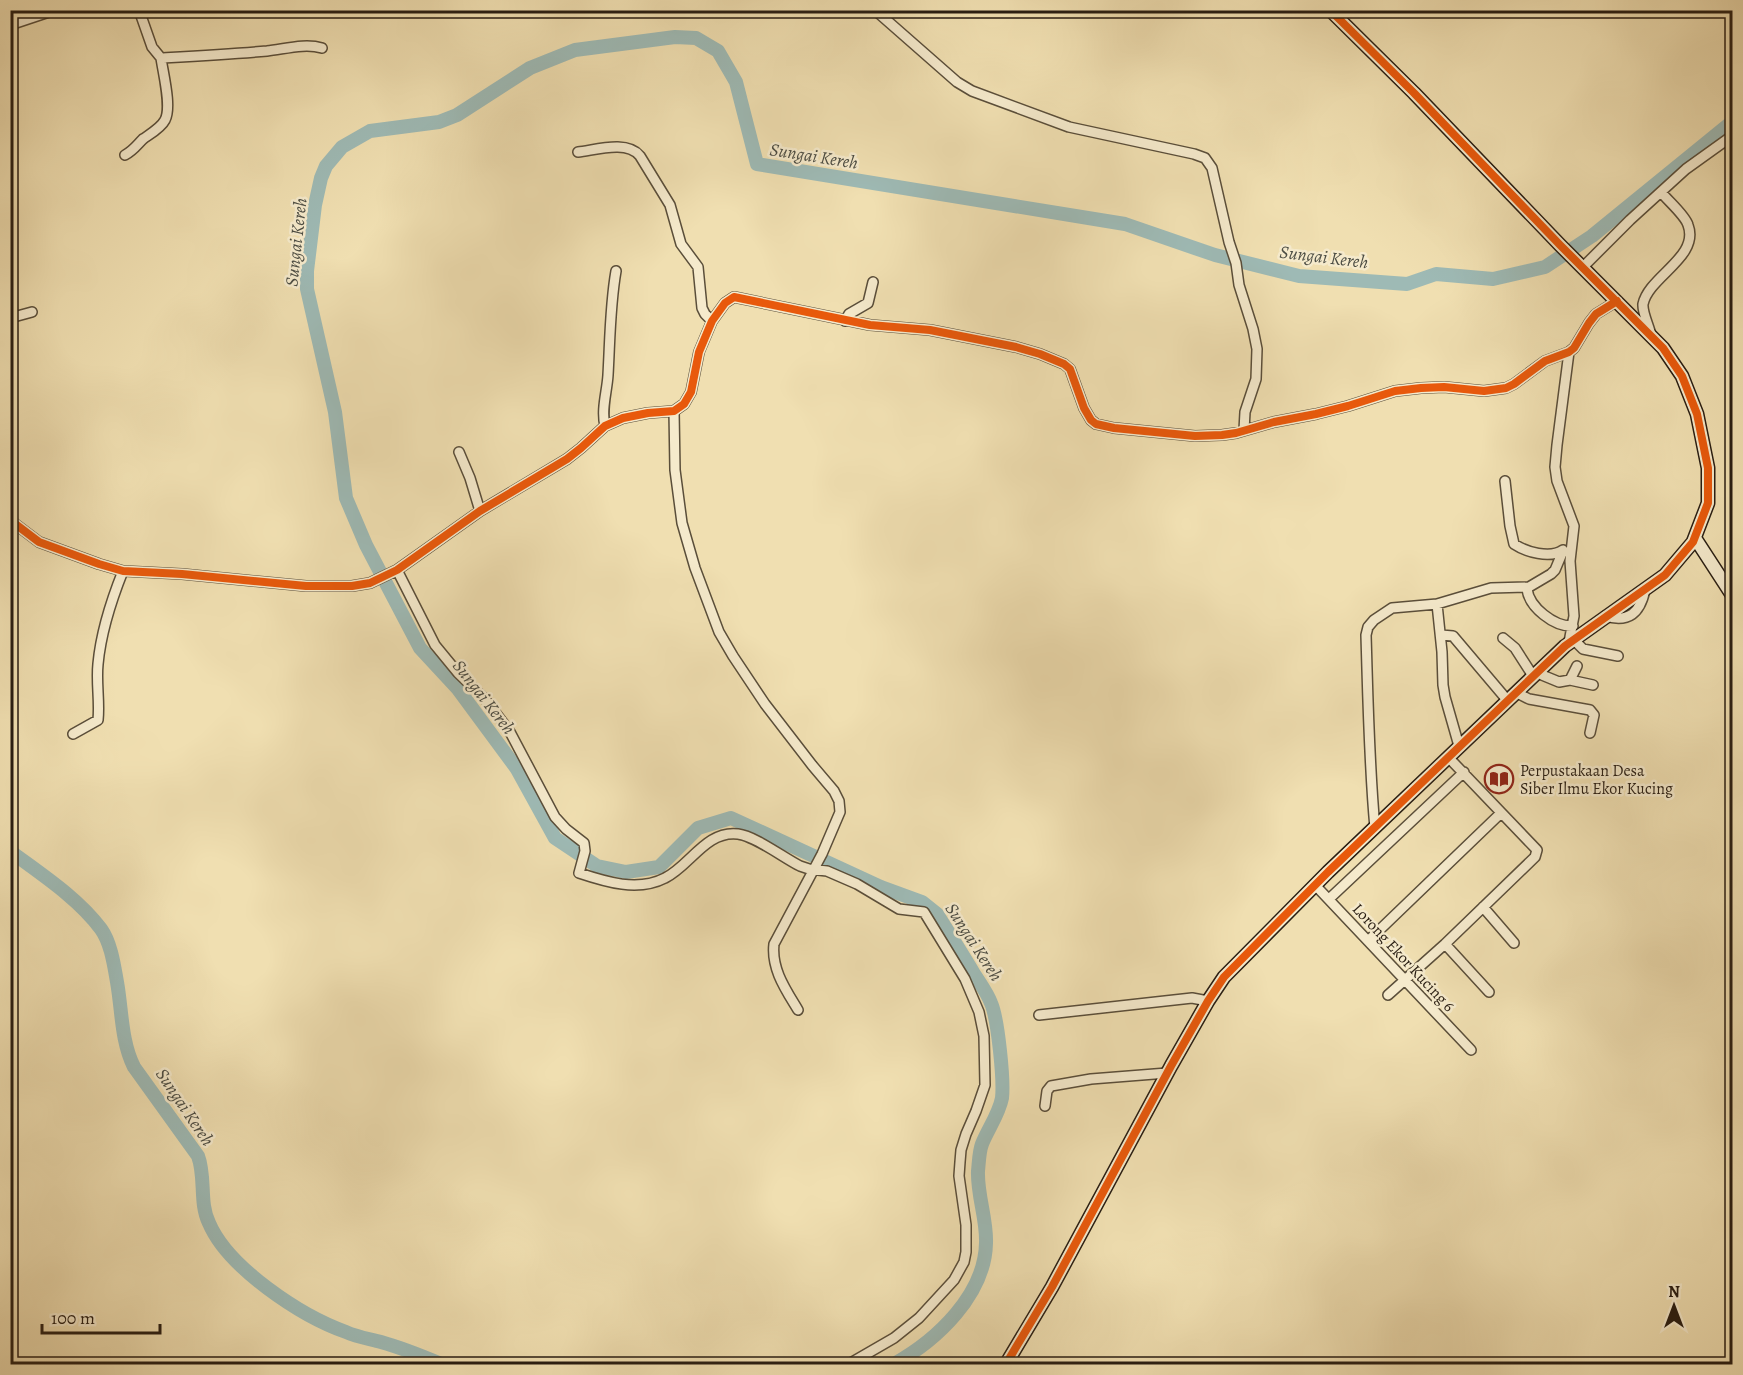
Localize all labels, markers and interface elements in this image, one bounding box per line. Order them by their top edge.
water label: Sungai Kereh [768,137,860,175]
water label: Sungai Kereh [279,196,313,288]
water label: Sungai Kereh [1278,240,1370,274]
water label: Sungai Kereh [447,655,521,740]
place label: Perpustakaan Desa Siber Ilmu Ekor Kucing [1520,760,1673,800]
library icon: Perpustakaan Desa Siber Ilmu Ekor Kucing [1483,763,1515,795]
water label: Sungai Kereh [940,898,1008,986]
street label: Lorong Ekor Kucing 6 [1347,898,1460,1017]
water label: Sungai Kereh [150,1063,220,1151]
north arrow [1644,1276,1704,1336]
text: N [1668,1281,1680,1303]
scale bar [42,1297,160,1335]
text: 100 m [51,1306,95,1330]

